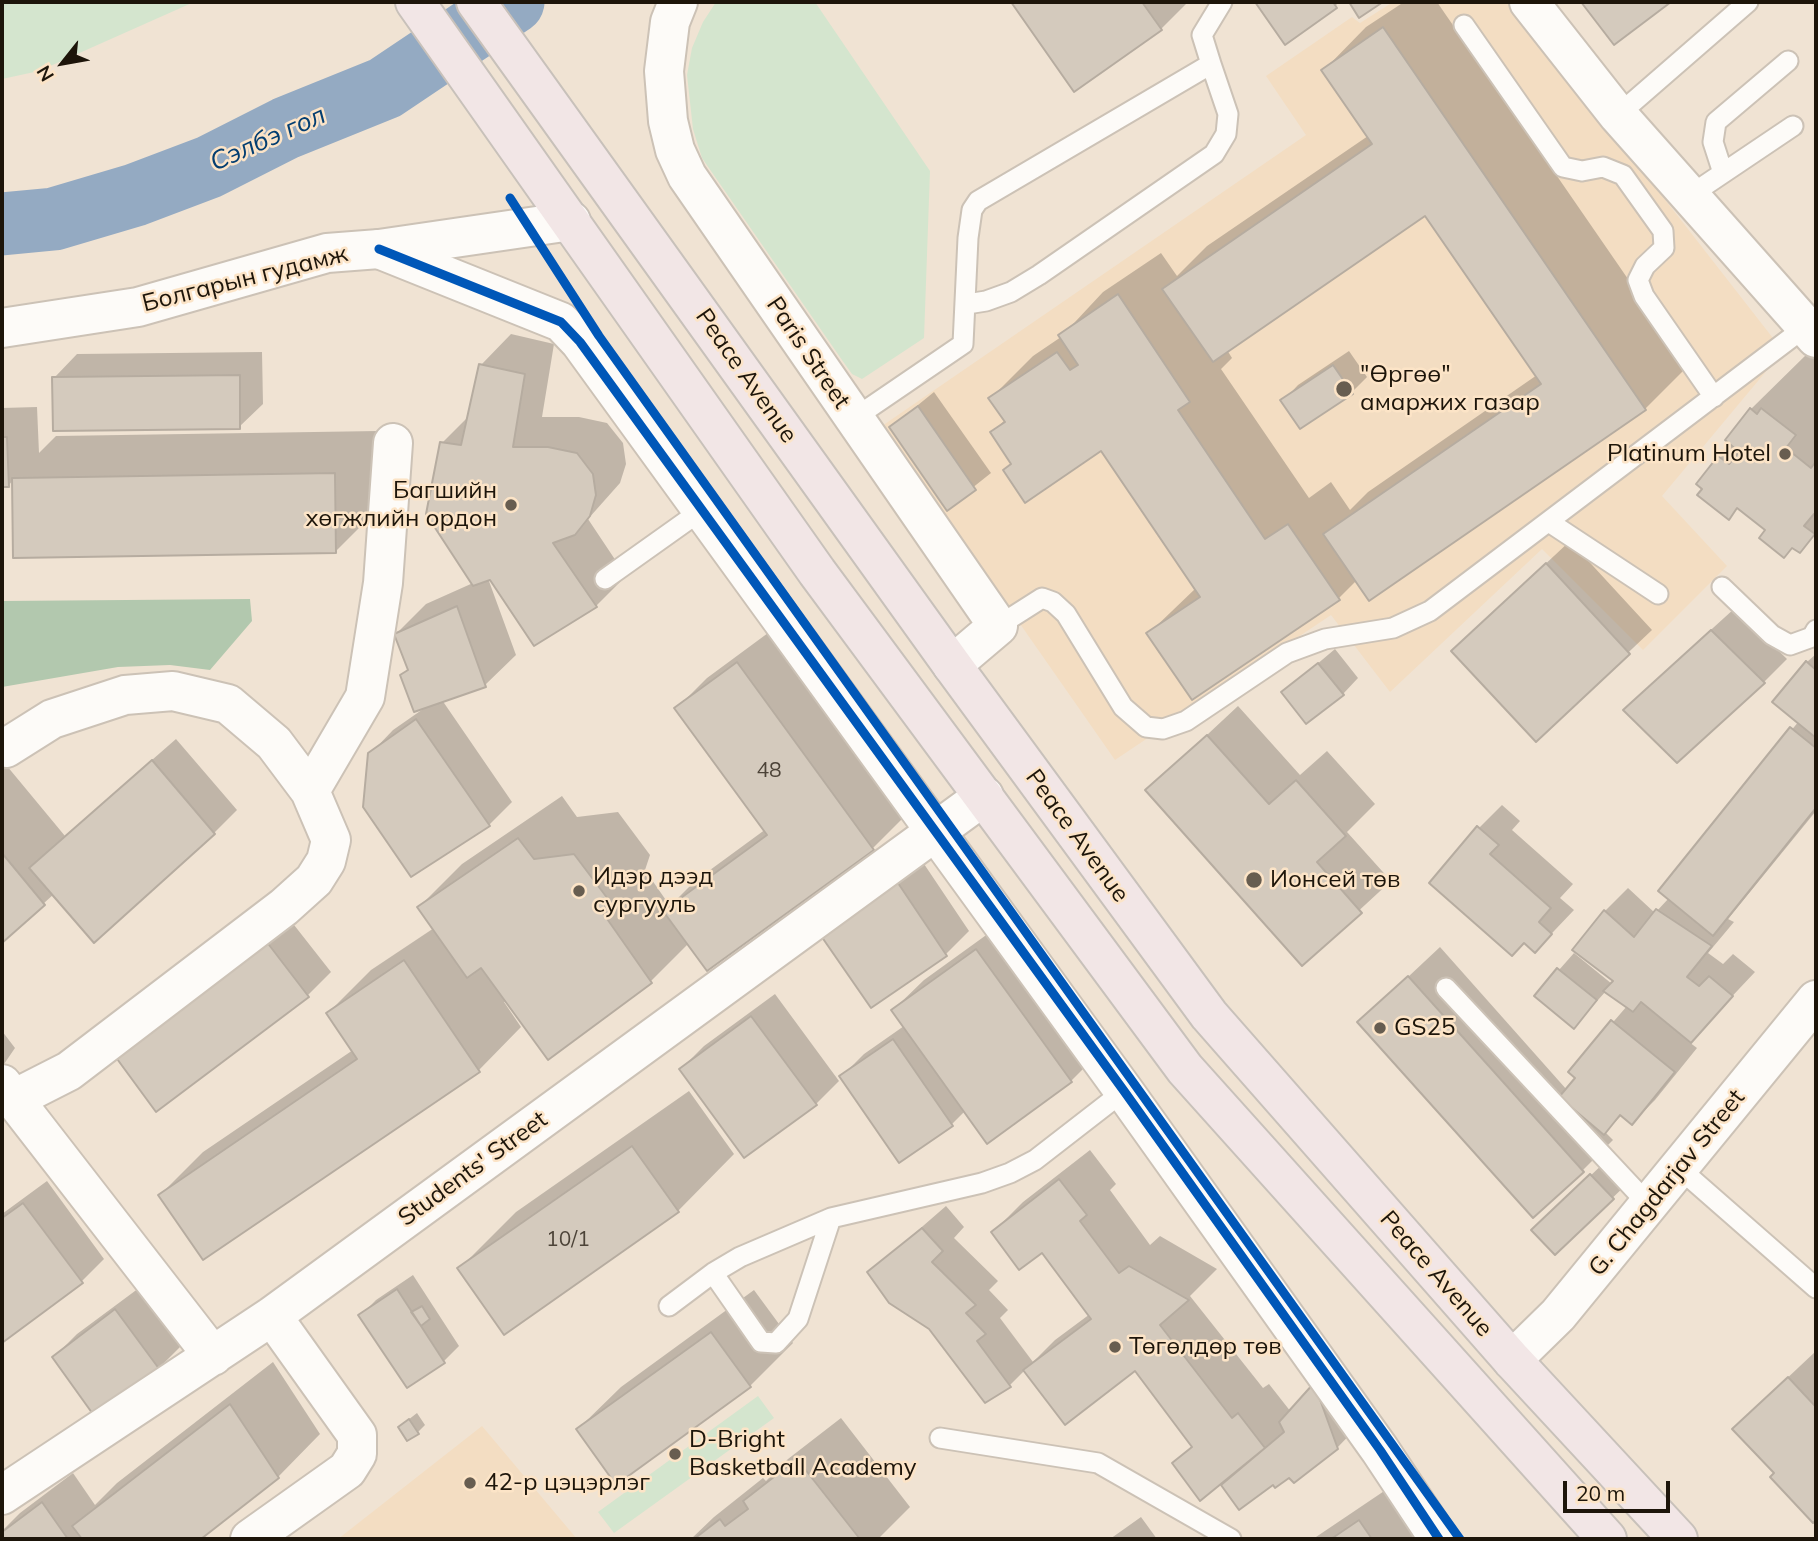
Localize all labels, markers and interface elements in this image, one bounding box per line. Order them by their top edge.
north arrow [28,28,98,98]
text: N [31,61,59,86]
water label: Сэлбэ гол [205,100,331,178]
street label: Болгарын гудамж [139,240,351,318]
street label: Paris Street [760,292,856,414]
street label: Peace Avenue [689,303,803,449]
place label: "Өргөө" амаржих газар [1360,361,1540,417]
marker: "Өргөө" амаржих газар [1334,379,1354,399]
place label: Platinum Hotel [1607,440,1771,468]
marker: Platinum Hotel [1777,446,1793,462]
place label: Багшийн хөгжлийн ордон [305,477,497,533]
marker: Багшийн хөгжлийн ордон [503,497,519,513]
house number: 48 [756,758,782,784]
street label: Peace Avenue [1019,764,1135,908]
place label: Идэр дээд сургууль [593,863,713,919]
place label: Ионсей төв [1270,866,1400,894]
marker: Ионсей төв [1244,870,1264,890]
marker: Идэр дээд сургууль [571,883,587,899]
place label: GS25 [1394,1014,1455,1042]
marker: GS25 [1372,1020,1388,1036]
street label: G. Chagdarjav Street [1583,1084,1751,1282]
street label: Students' Street [393,1105,553,1233]
street label: Peace Avenue [1374,1205,1498,1343]
house number: 10/1 [546,1227,590,1253]
place label: Төгөлдөр төв [1129,1333,1282,1361]
marker: Төгөлдөр төв [1107,1339,1123,1355]
place label: D-Bright Basketball Academy [689,1426,916,1482]
marker: D-Bright Basketball Academy [667,1446,683,1462]
scale bar [1566,1468,1673,1512]
place label: 42-р цэцэрлэг [484,1469,650,1497]
marker: 42-р цэцэрлэг [462,1475,478,1491]
text: 20 m [1576,1480,1625,1506]

